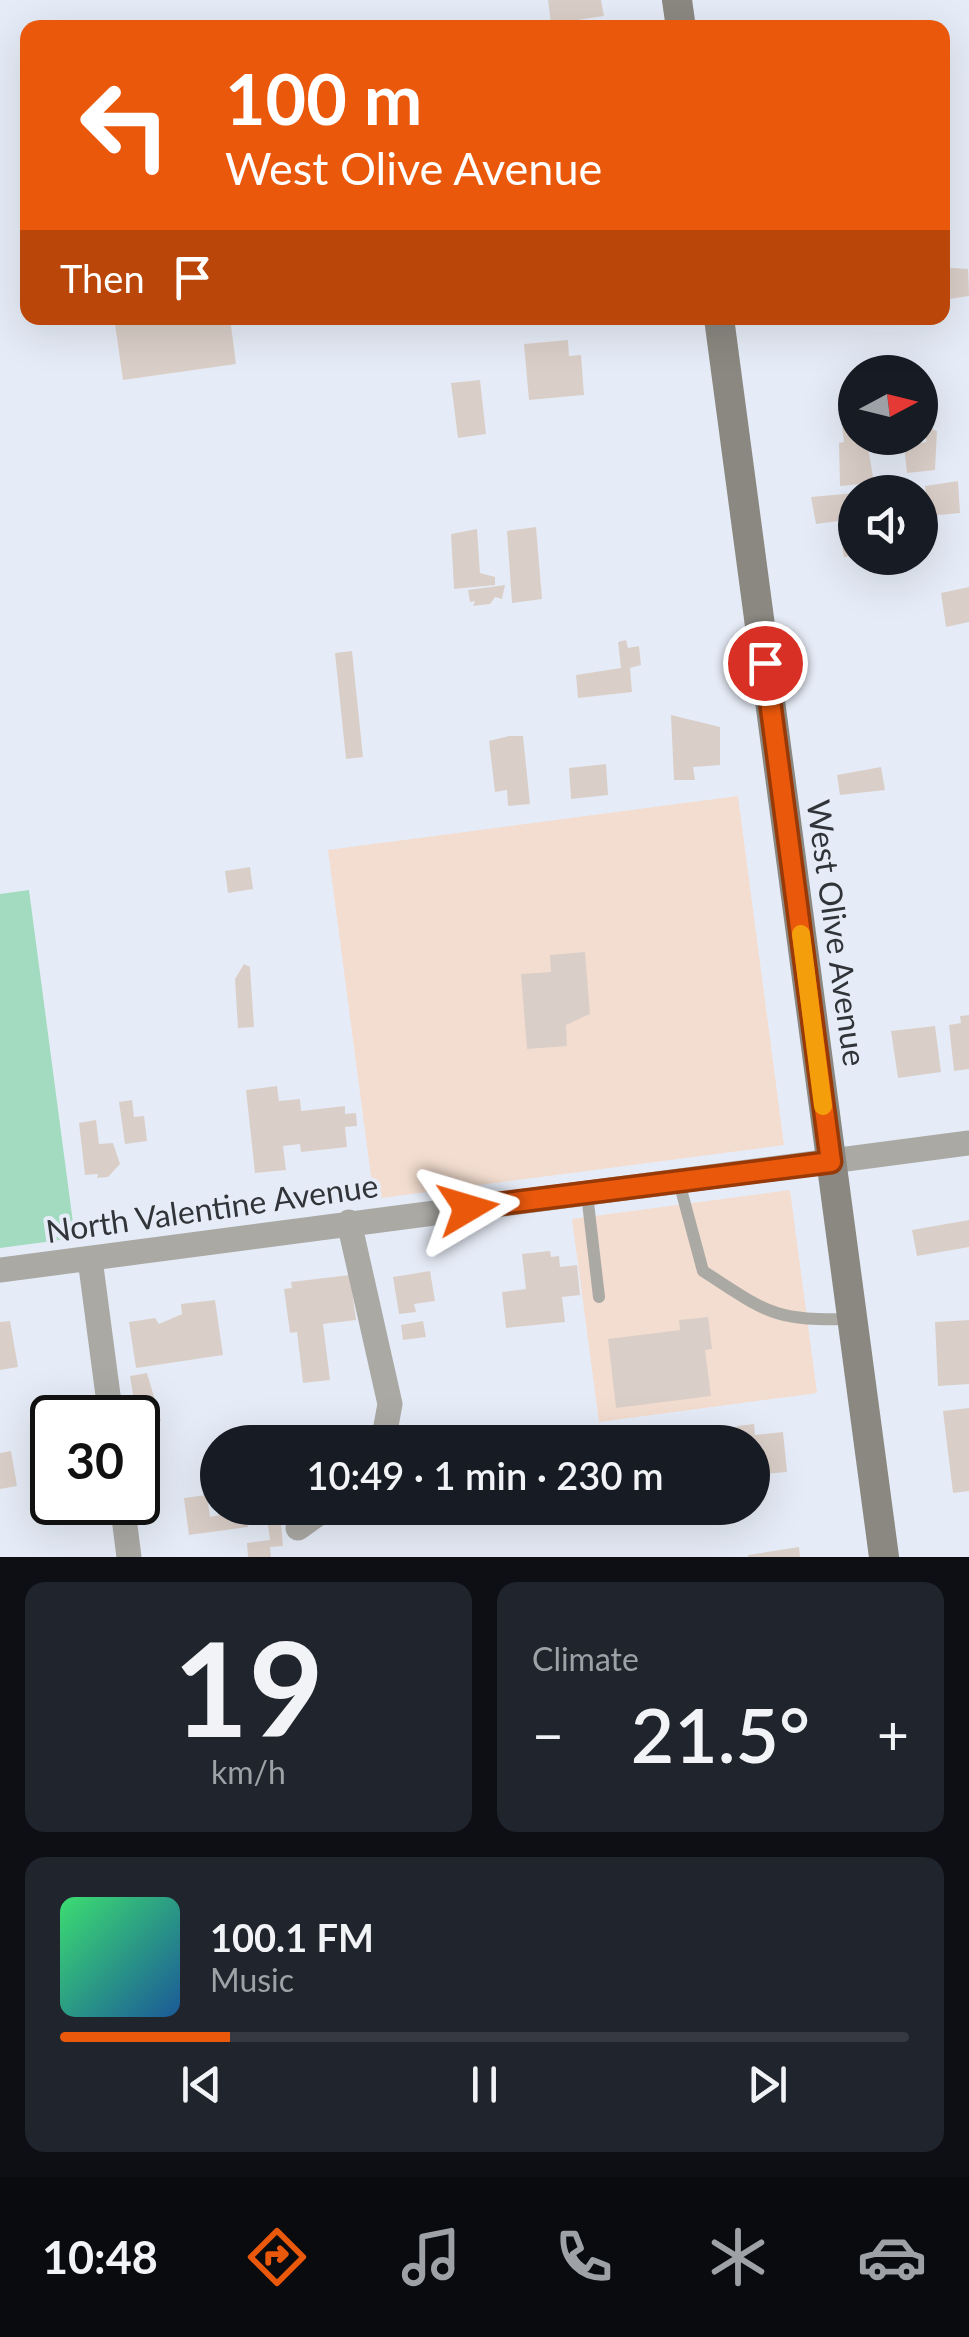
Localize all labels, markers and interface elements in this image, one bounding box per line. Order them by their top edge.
text: 100 m [225,56,422,140]
icon: left [60,60,190,190]
text: West Olive Avenue [225,141,602,195]
icon: arrive [165,250,220,305]
text: Then [60,255,145,301]
north arrow [838,355,938,455]
map controls [838,355,938,575]
button: sound [838,475,938,575]
pin [723,621,808,706]
icon: arrive [738,636,793,691]
street label: West Olive Avenue [800,797,875,1068]
position arrow [416,1156,520,1260]
street label: North Valentine Avenue [43,1165,380,1250]
speed limit sign: 30 [30,1395,160,1525]
text: 10:49 · 1 min · 230 m [307,1452,663,1498]
text: 19 [173,1609,324,1765]
text: Climate [532,1639,639,1678]
text: 21.5° [631,1689,810,1779]
text: − [532,1701,564,1767]
text: + [877,1701,909,1767]
text: km/h [211,1752,286,1791]
text: 100.1 FM [210,1914,374,1960]
text: Music [210,1960,294,1999]
icon: previous [174,2057,229,2112]
icon: pause [457,2057,512,2112]
icon: next [740,2057,795,2112]
icon: directions [242,2222,312,2292]
icon: music [396,2222,466,2292]
icon: phone [549,2222,619,2292]
icon: climate [703,2222,773,2292]
icon: car [857,2222,927,2292]
text: 10:48 [42,2230,158,2284]

